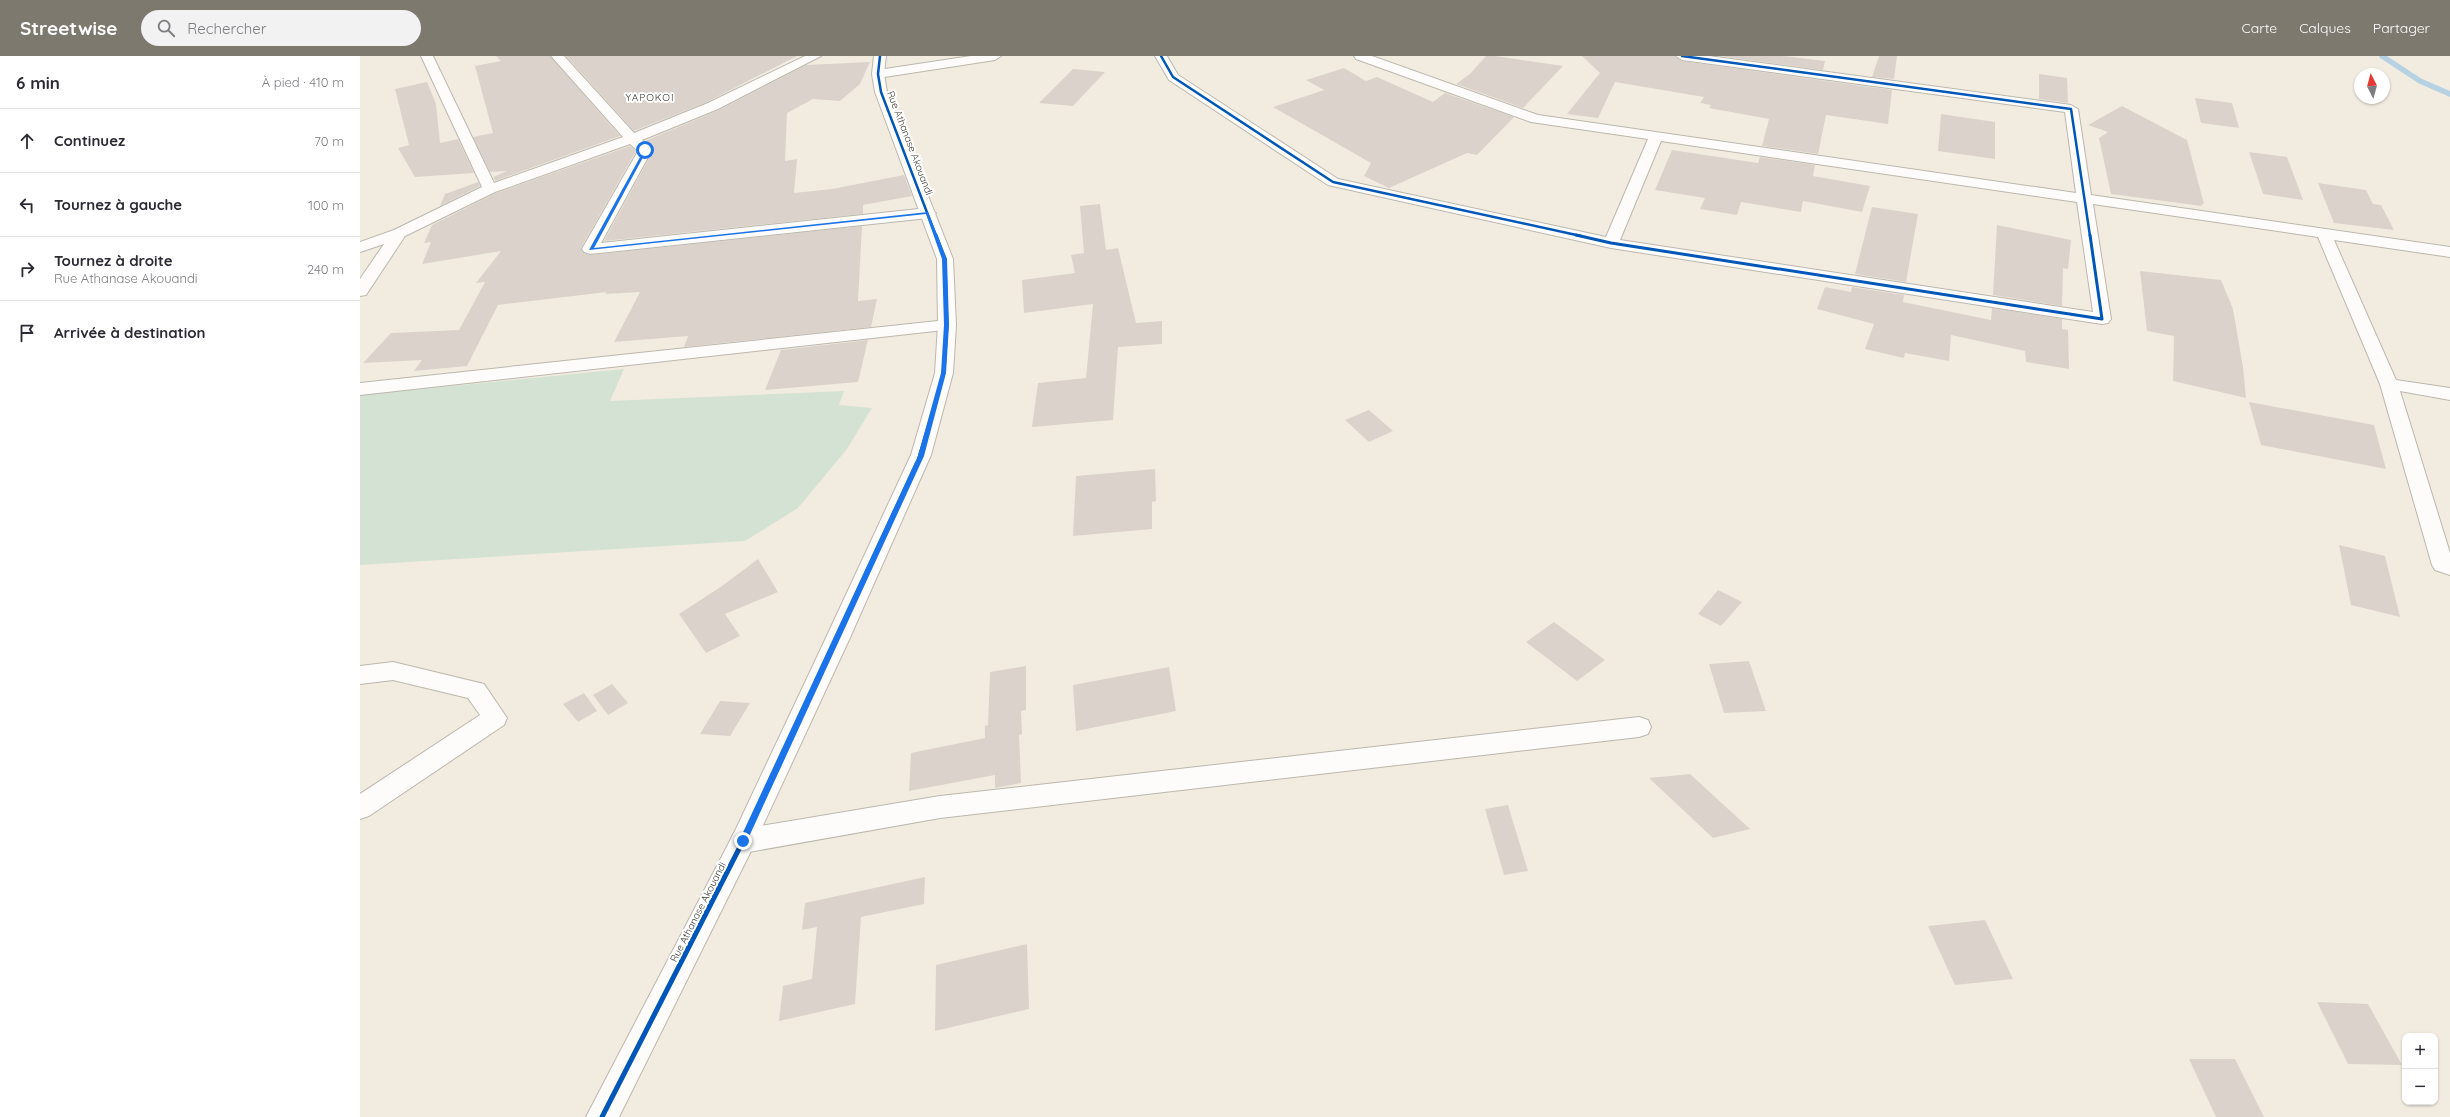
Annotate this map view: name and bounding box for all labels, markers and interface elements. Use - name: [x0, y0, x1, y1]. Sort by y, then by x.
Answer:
- search box: [141, 10, 421, 46]
- text: Streetwise: [20, 16, 117, 40]
- icon: search: [155, 17, 177, 39]
- text: Rechercher: [187, 19, 267, 38]
- text: Carte: [2242, 19, 2277, 37]
- text: Calques: [2299, 19, 2351, 37]
- text: Partager: [2373, 19, 2430, 37]
- north arrow: [2354, 68, 2390, 104]
- text: 6 min: [16, 72, 60, 93]
- text: À pied · 410 m: [262, 74, 344, 90]
- street label: Rue Athanase Akouandi: [884, 89, 936, 197]
- district label: YAPOKOI: [626, 91, 674, 104]
- icon: ahead: [16, 130, 38, 152]
- text: Continuez: [54, 131, 125, 150]
- text: 70 m: [314, 133, 344, 149]
- route start: [636, 141, 654, 159]
- icon: left: [16, 194, 38, 216]
- text: Tournez à gauche: [54, 195, 182, 214]
- text: 100 m: [308, 197, 344, 213]
- text: Tournez à droite: [54, 251, 173, 270]
- icon: right: [16, 258, 38, 280]
- text: 240 m: [307, 261, 344, 277]
- text: Rue Athanase Akouandi: [54, 270, 198, 286]
- icon: arrive: [16, 322, 38, 344]
- text: Arrivée à destination: [54, 323, 206, 342]
- route end: [734, 832, 752, 850]
- street label: Rue Athanase Akouandi: [667, 860, 729, 964]
- map controls: [2402, 1033, 2438, 1105]
- button: +: [2402, 1033, 2438, 1069]
- button: −: [2402, 1069, 2438, 1105]

